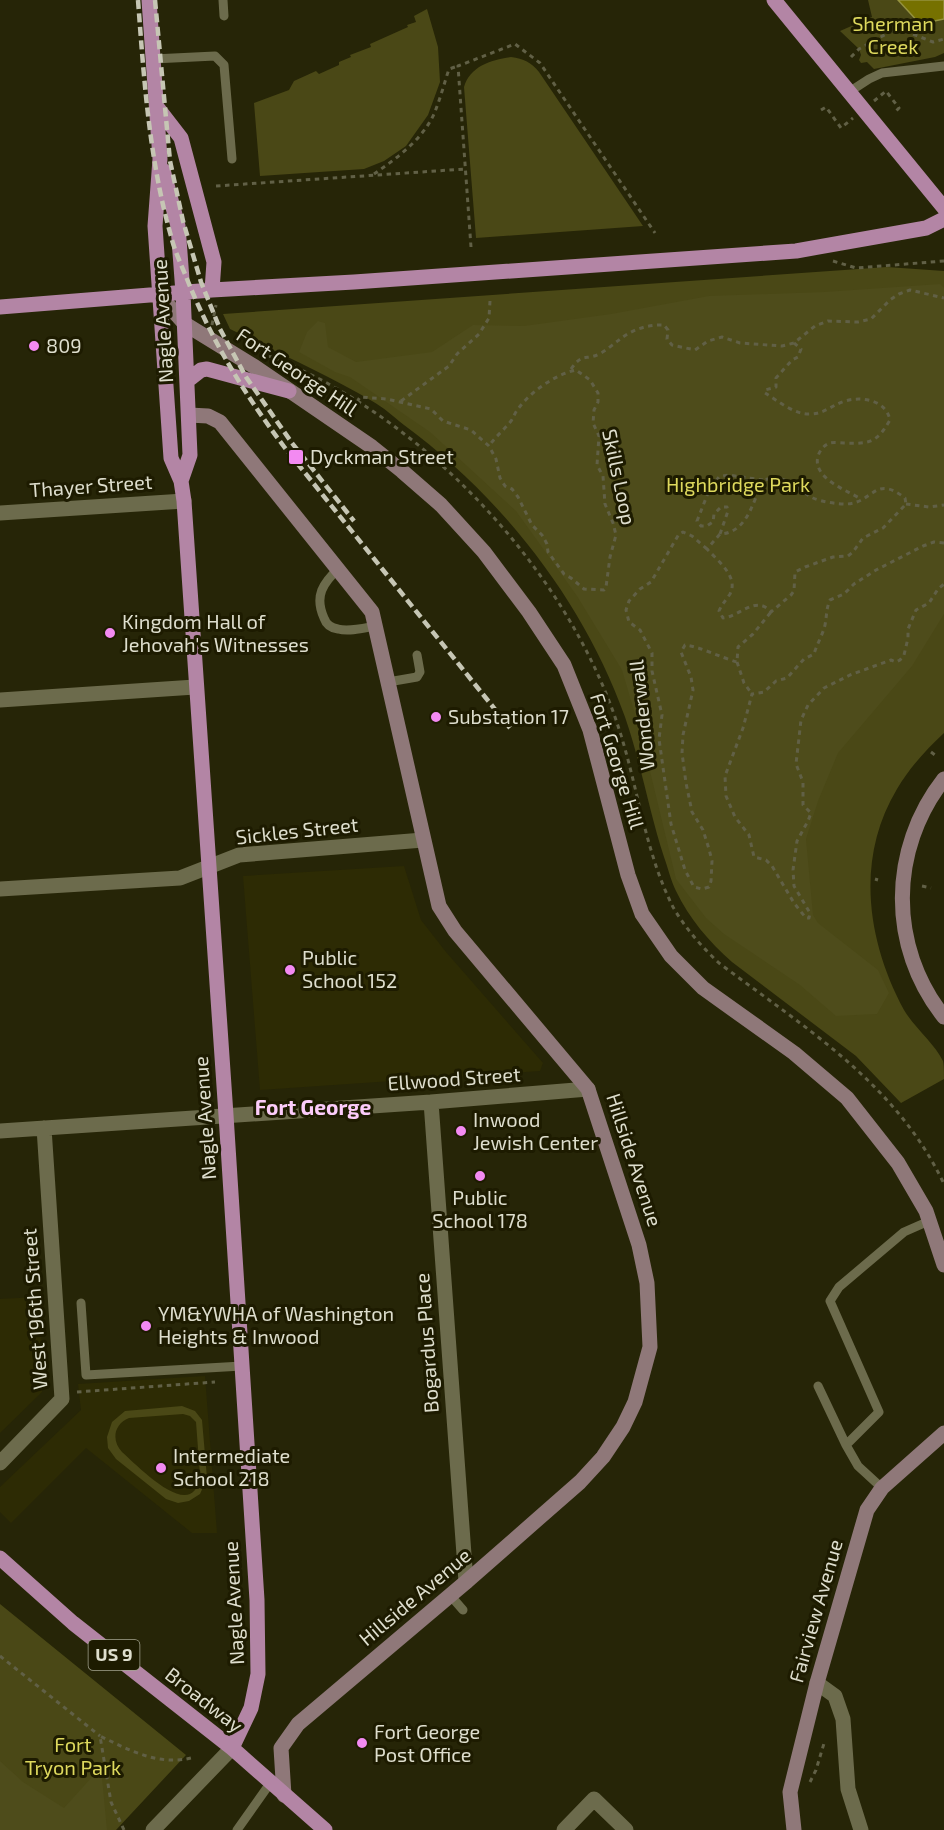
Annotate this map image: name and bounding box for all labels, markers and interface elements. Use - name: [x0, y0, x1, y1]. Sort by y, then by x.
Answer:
- park label: Sherman Creek: [852, 11, 934, 58]
- street label: Nagle Avenue: [147, 259, 177, 384]
- street label: Fort George Hill: [232, 322, 363, 421]
- place label: 809: [46, 333, 82, 357]
- marker: 809: [27, 339, 41, 353]
- street label: Skills Loop: [598, 427, 642, 527]
- place label: Dyckman Street: [310, 444, 454, 468]
- marker: Dyckman Street: [287, 448, 305, 466]
- street label: Thayer Street: [29, 469, 154, 501]
- park label: Highbridge Park: [666, 472, 810, 496]
- place label: Kingdom Hall of Jehovah's Witnesses: [122, 609, 309, 656]
- marker: Kingdom Hall of Jehovah's Witnesses: [103, 626, 117, 640]
- street label: Wonderwall: [623, 659, 659, 772]
- street label: Fort George Hill: [586, 690, 650, 832]
- place label: Substation 17: [448, 704, 569, 728]
- marker: Substation 17: [429, 710, 443, 724]
- street label: Sickles Street: [234, 812, 360, 848]
- place label: Public School 152: [302, 945, 397, 992]
- marker: Public School 152: [283, 963, 297, 977]
- street label: Nagle Avenue: [188, 1055, 220, 1181]
- street label: Ellwood Street: [387, 1061, 522, 1095]
- street label: Hillside Avenue: [602, 1090, 668, 1229]
- district label: Fort George: [255, 1094, 371, 1119]
- place label: Inwood Jewish Center: [473, 1107, 598, 1154]
- marker: Inwood Jewish Center: [454, 1124, 468, 1138]
- marker: Public School 178: [473, 1169, 487, 1183]
- place label: Public School 178: [432, 1185, 528, 1232]
- street label: West 196th Street: [16, 1227, 52, 1391]
- street label: Bogardus Place: [409, 1272, 443, 1414]
- place label: YM&YWHA of Washington Heights & Inwood: [158, 1301, 394, 1348]
- marker: YM&YWHA of Washington Heights & Inwood: [139, 1319, 153, 1333]
- place label: Intermediate School 218: [173, 1443, 290, 1490]
- marker: Intermediate School 218: [154, 1461, 168, 1475]
- street label: Fairview Avenue: [783, 1536, 847, 1685]
- street label: Nagle Avenue: [218, 1541, 248, 1666]
- street label: Hillside Avenue: [354, 1543, 475, 1650]
- road number: US 9: [88, 1640, 140, 1670]
- street label: Broadway: [161, 1661, 249, 1737]
- place label: Fort George Post Office: [374, 1719, 480, 1766]
- park label: Fort Tryon Park: [25, 1732, 121, 1779]
- marker: Fort George Post Office: [355, 1736, 369, 1750]

